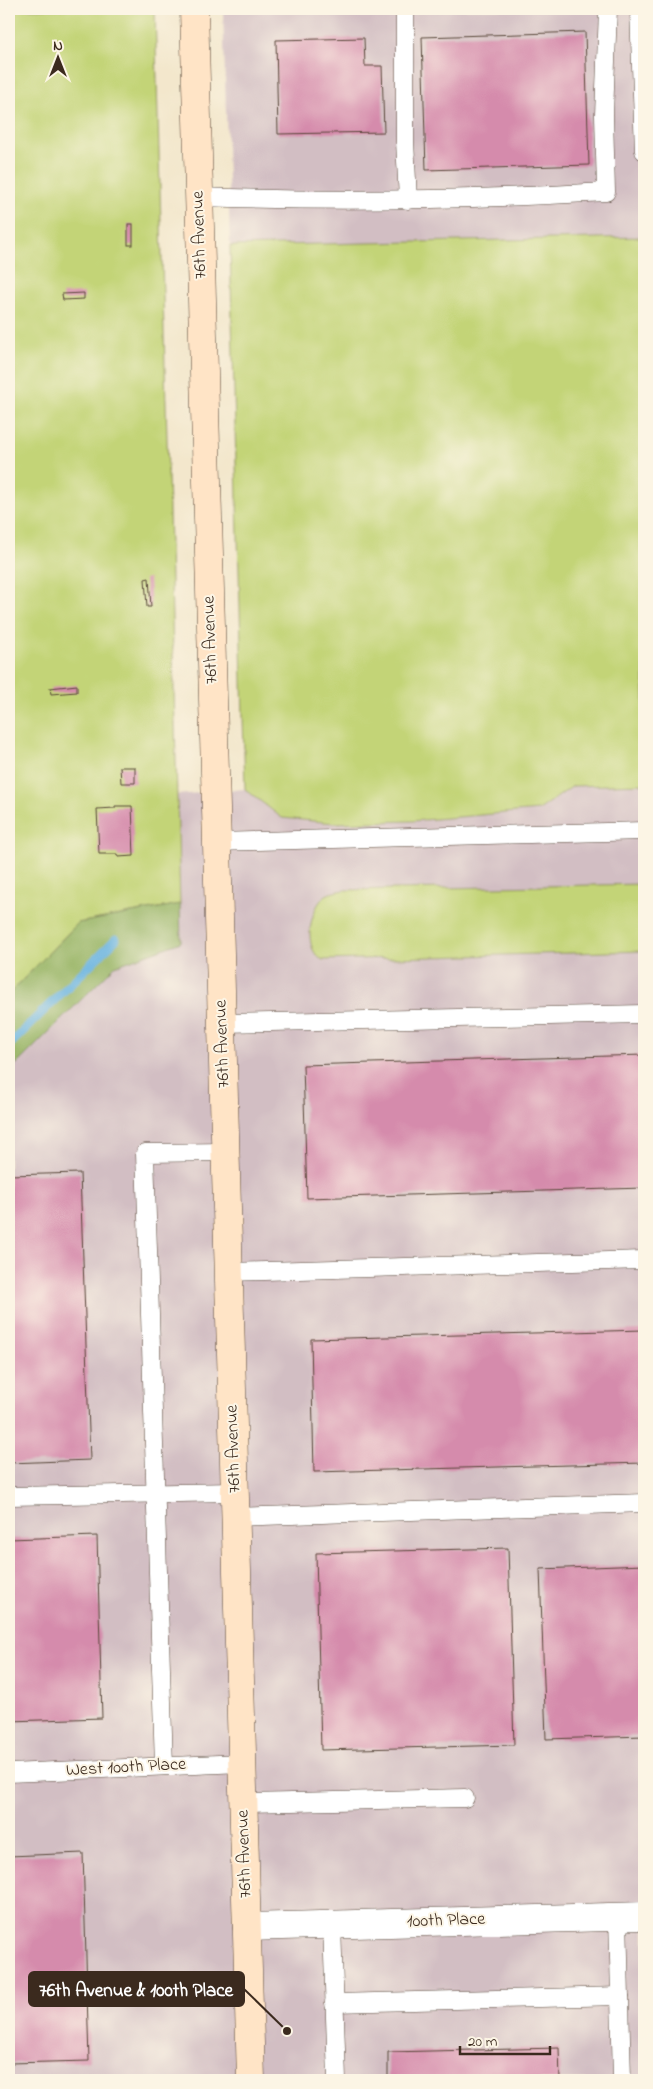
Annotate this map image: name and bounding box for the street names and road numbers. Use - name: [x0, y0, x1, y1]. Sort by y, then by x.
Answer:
- street label: 76th Avenue: [185, 190, 215, 280]
- street label: 76th Avenue: [196, 595, 226, 685]
- street label: 76th Avenue: [208, 999, 238, 1089]
- street label: 76th Avenue: [219, 1404, 249, 1494]
- street label: West 100th Place: [65, 1752, 188, 1784]
- street label: 76th Avenue: [230, 1809, 260, 1899]
- street label: 100th Place: [406, 1907, 487, 1935]

